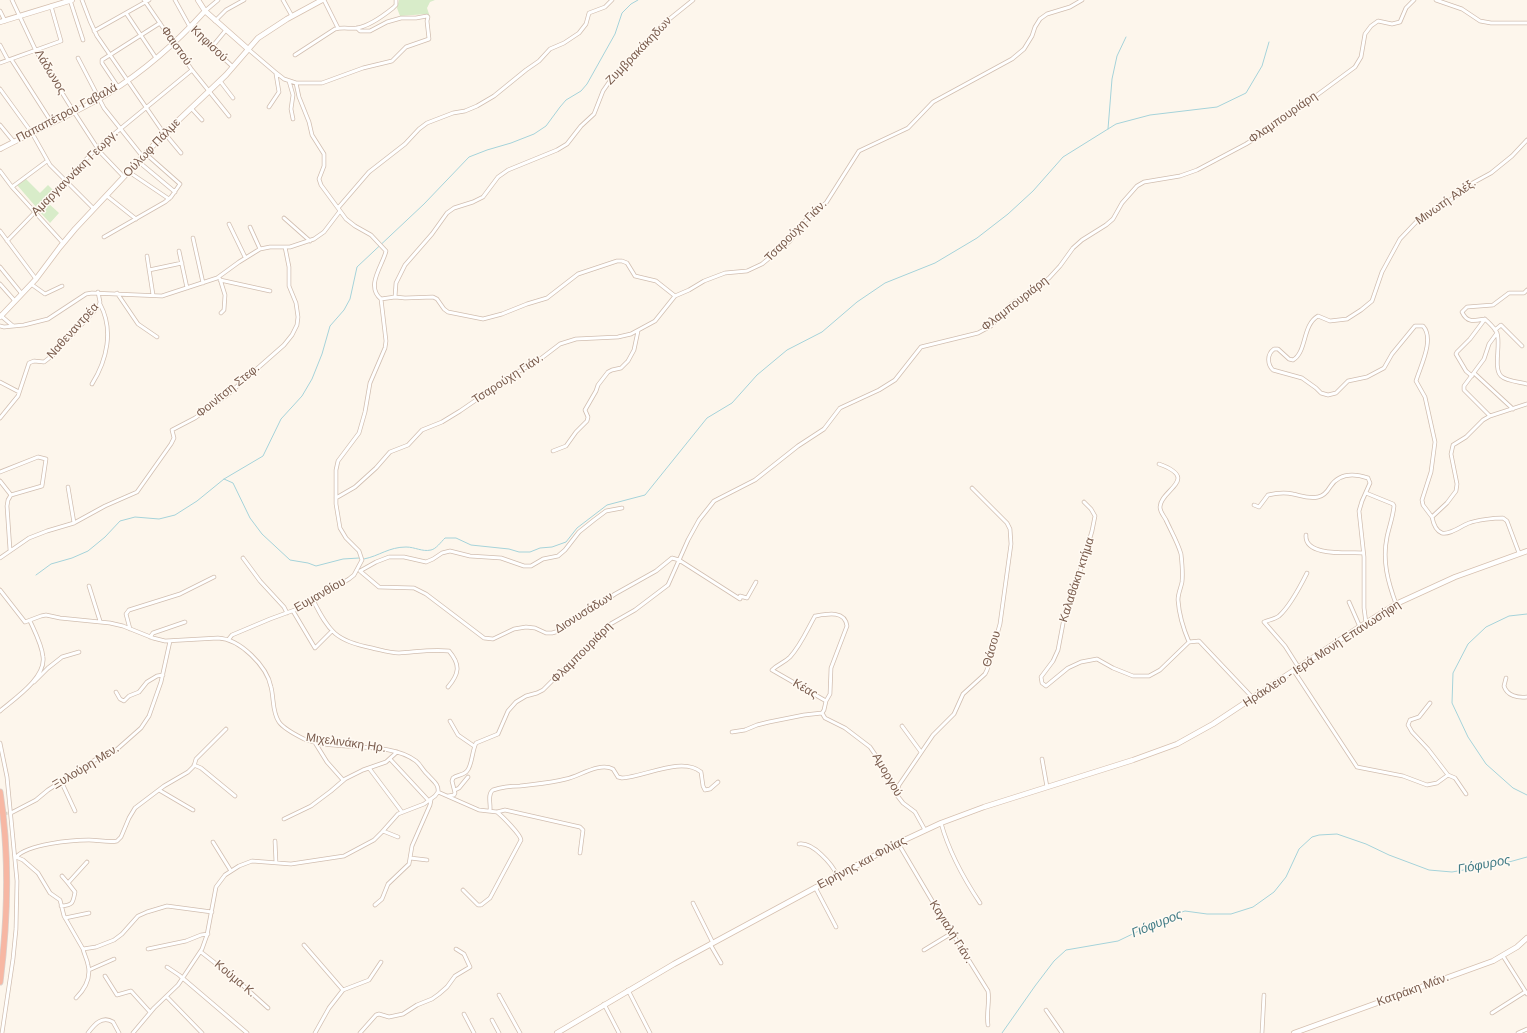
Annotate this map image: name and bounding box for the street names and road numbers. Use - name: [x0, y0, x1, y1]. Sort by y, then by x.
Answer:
- street label: Ζυμβρακάκηδων: [603, 14, 675, 88]
- street label: Κηφισού: [188, 23, 230, 65]
- street label: Φαιστού: [157, 24, 195, 68]
- street label: Λάδωνος: [31, 47, 69, 97]
- street label: Παπαπέτρου Γαβαλά: [14, 80, 120, 146]
- street label: Φλαμπουριάρη: [1246, 89, 1320, 147]
- street label: Ούλωφ Πάλμε: [120, 116, 184, 180]
- street label: Αμαργιαννάκη Γεωργ.: [29, 127, 121, 219]
- street label: Μινωτή Αλέξ.: [1413, 176, 1479, 228]
- street label: Τσαρούχη Γιάν.: [762, 197, 830, 265]
- street label: Φλαμπουριάρη: [979, 274, 1051, 334]
- street label: Ναθεναντρέα: [44, 300, 102, 362]
- street label: Τσαρούχη Γιάν.: [470, 351, 546, 407]
- street label: Φοινίτση Στεφ.: [193, 361, 263, 421]
- street label: Καλαθάκη κτήμα: [1056, 536, 1098, 624]
- street label: Ευμανθίου: [292, 575, 348, 615]
- street label: Διονυσάδων: [552, 589, 616, 637]
- street label: Ηράκλειο - Ιερά Μονή Επανωσήφη: [1240, 598, 1404, 710]
- street label: Φλαμπουριάρη: [548, 619, 616, 687]
- street label: Θάσου: [980, 629, 1004, 669]
- street label: Κέας: [790, 676, 820, 702]
- street label: Μιχελινάκη Ηρ.: [305, 730, 387, 756]
- street label: Ξυλούρη Μεν.: [50, 742, 122, 792]
- street label: Αμοργού: [869, 751, 905, 799]
- street label: Ειρήνης και Φιλίας: [815, 834, 909, 892]
- street label: Καγιαλή Γιάν.: [926, 898, 976, 966]
- street label: Κούμα Κ.: [211, 958, 259, 1000]
- street label: Κατράκη Μάν.: [1375, 970, 1451, 1010]

